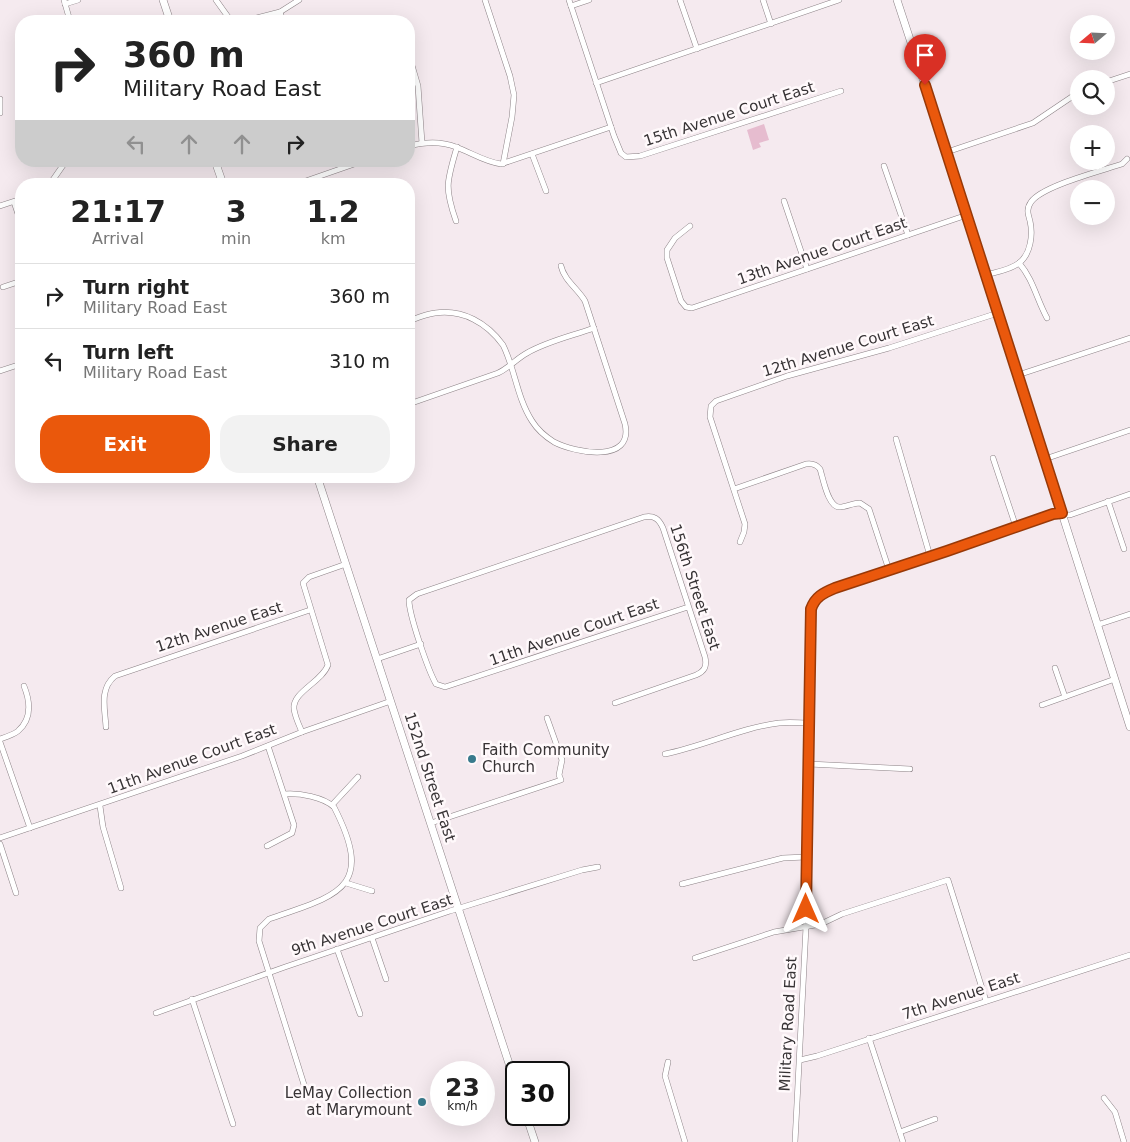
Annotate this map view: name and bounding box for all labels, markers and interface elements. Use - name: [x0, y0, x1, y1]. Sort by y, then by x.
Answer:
- north arrow: [1070, 15, 1115, 60]
- map controls: [1070, 15, 1115, 225]
- pin: [904, 34, 946, 85]
- icon: right: [40, 35, 105, 100]
- text: 360 m: [123, 35, 245, 75]
- icon: arrive: [911, 41, 939, 69]
- button: search: [1070, 70, 1115, 115]
- text: Military Road East: [123, 76, 321, 101]
- street label: 15th Avenue Court East: [642, 78, 817, 150]
- button: +: [1070, 125, 1115, 170]
- icon: left: [122, 130, 150, 158]
- icon: ahead: [175, 130, 203, 158]
- icon: ahead: [228, 130, 256, 158]
- icon: right: [281, 130, 309, 158]
- button: −: [1070, 180, 1115, 225]
- text: 21:17: [70, 194, 166, 229]
- text: 3: [226, 194, 247, 229]
- text: 1.2: [307, 194, 360, 229]
- street label: 13th Avenue Court East: [735, 213, 909, 289]
- text: Arrival: [92, 229, 144, 248]
- text: min: [221, 229, 251, 248]
- text: km: [321, 229, 346, 248]
- text: Turn right: [83, 276, 189, 298]
- icon: right: [40, 282, 68, 310]
- text: 360 m: [329, 285, 390, 307]
- text: Military Road East: [83, 298, 227, 317]
- street label: 12th Avenue Court East: [760, 311, 936, 381]
- text: Turn left: [83, 341, 174, 363]
- icon: left: [40, 347, 68, 375]
- text: 310 m: [329, 350, 390, 372]
- text: Military Road East: [83, 363, 227, 382]
- button: Exit: [40, 415, 210, 473]
- button: Share: [220, 415, 390, 473]
- street label: 156th Street East: [666, 522, 724, 652]
- street label: 11th Avenue Court East: [487, 594, 661, 670]
- street label: 12th Avenue East: [153, 598, 285, 656]
- street label: 152nd Street East: [401, 710, 459, 844]
- street label: 11th Avenue Court East: [105, 720, 279, 798]
- place label: Faith Community Church: [482, 741, 610, 776]
- marker: Faith Community Church: [466, 753, 478, 765]
- position arrow: [779, 882, 831, 934]
- street label: 9th Avenue Court East: [289, 890, 455, 960]
- street label: Military Road East: [775, 956, 801, 1092]
- street label: 7th Avenue East: [900, 968, 1022, 1023]
- speed limit sign: 30: [505, 1061, 570, 1126]
- text: 23: [445, 1073, 480, 1102]
- place label: LeMay Collection at Marymount: [285, 1084, 412, 1119]
- marker: LeMay Collection at Marymount: [416, 1096, 428, 1108]
- text: km/h: [447, 1099, 478, 1113]

